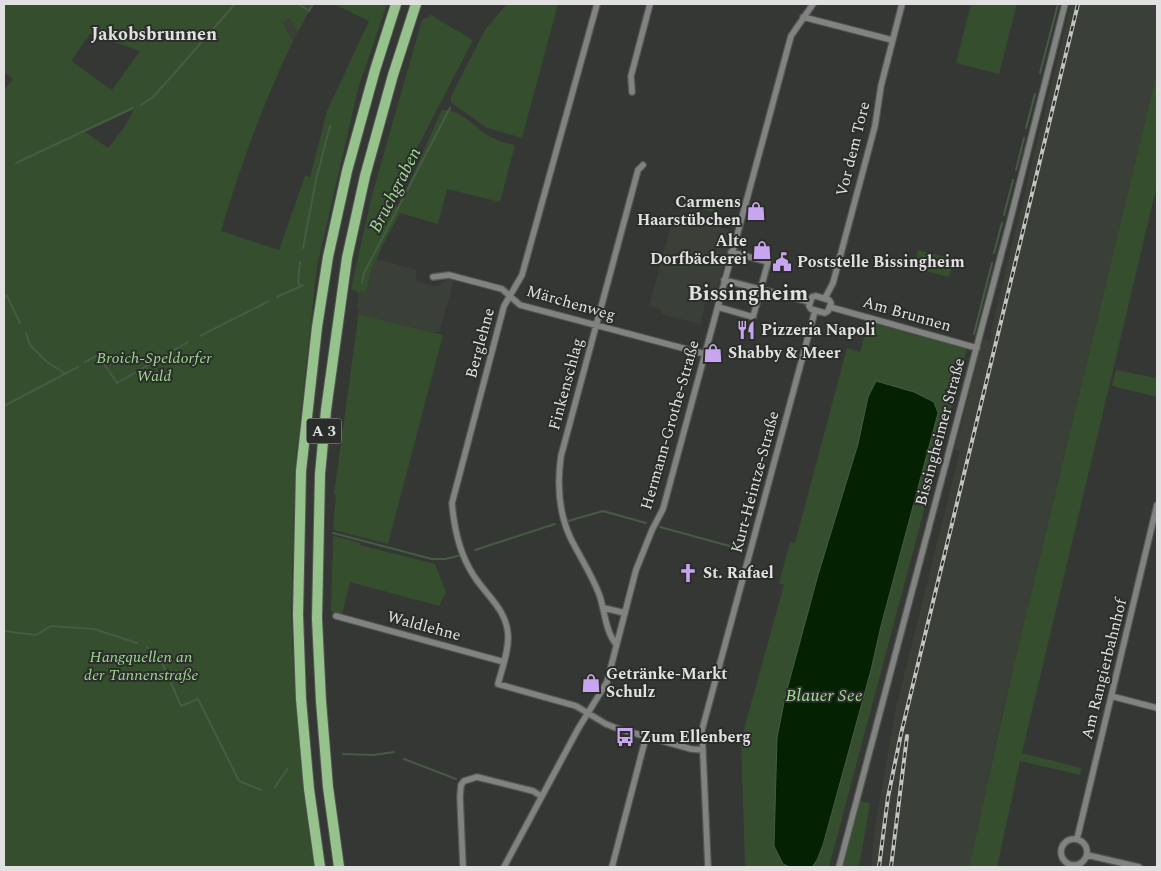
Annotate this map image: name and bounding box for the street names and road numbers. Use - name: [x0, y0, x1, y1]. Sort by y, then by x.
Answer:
- street label: Vor dem Tore: [830, 99, 876, 199]
- street label: Märchenweg: [524, 279, 618, 327]
- street label: Am Brunnen: [860, 290, 954, 338]
- street label: Berglehne: [459, 305, 501, 381]
- street label: Finkenschlag: [542, 335, 590, 433]
- street label: Hermann-Grothe-Straße: [634, 337, 706, 513]
- street label: Bissingheimer Straße: [909, 355, 971, 509]
- street label: Kurt-Heintze-Straße: [725, 408, 785, 556]
- road number: A 3: [306, 418, 342, 444]
- street label: Am Rangierbahnhof: [1075, 595, 1133, 742]
- street label: Waldlehne: [384, 605, 464, 647]

